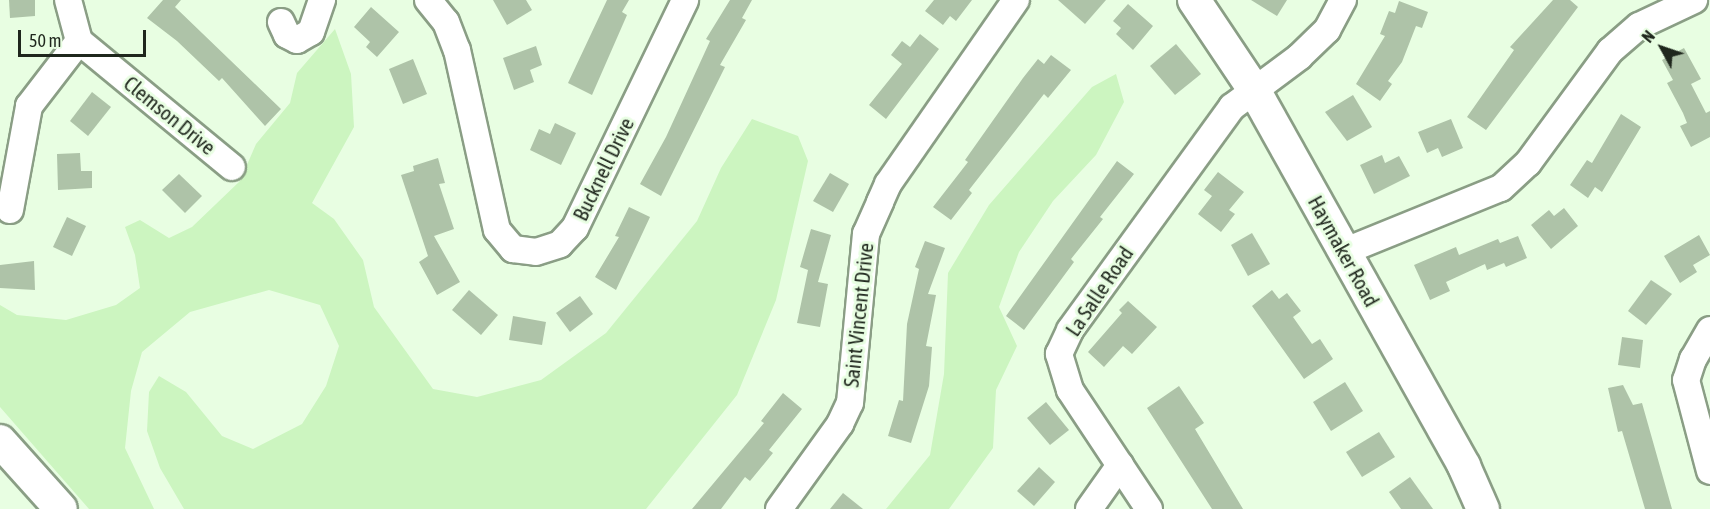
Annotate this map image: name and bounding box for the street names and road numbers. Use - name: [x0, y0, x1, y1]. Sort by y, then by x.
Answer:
- street label: Clemson Drive: [119, 70, 221, 160]
- street label: Bucknell Drive: [567, 113, 639, 225]
- street label: Haymaker Road: [1303, 191, 1385, 311]
- street label: La Salle Road: [1060, 241, 1138, 341]
- street label: Saint Vincent Drive: [838, 242, 878, 388]

